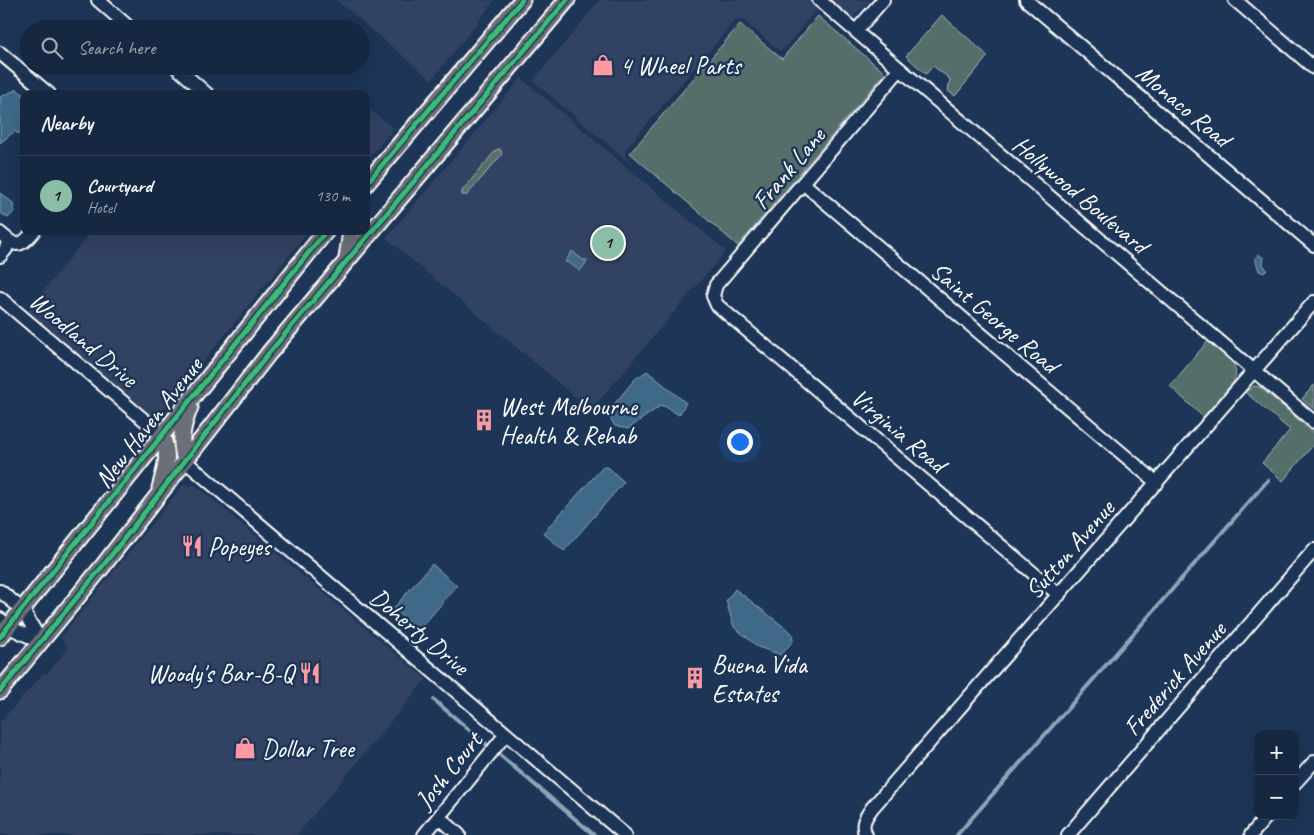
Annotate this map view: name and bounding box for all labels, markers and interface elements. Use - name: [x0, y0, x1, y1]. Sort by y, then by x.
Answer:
- search box: [20, 20, 370, 75]
- icon: search: [38, 34, 66, 62]
- text: Search here: [78, 36, 155, 60]
- place label: 4 Wheel Parts: [620, 50, 743, 82]
- shop icon: 4 Wheel Parts: [590, 52, 616, 78]
- street label: Monaco Road: [1130, 57, 1240, 157]
- text: Nearby: [40, 110, 93, 136]
- street label: Frank Lane: [745, 120, 834, 216]
- street label: Hollywood Boulevard: [1006, 129, 1157, 263]
- text: Courtyard: [87, 174, 152, 198]
- text: 1: [52, 186, 60, 206]
- text: 130 m: [316, 186, 350, 206]
- text: Hotel: [87, 198, 115, 218]
- pin: 1: [592, 224, 624, 262]
- street label: Saint George Road: [924, 255, 1068, 383]
- street label: Woodland Drive: [23, 285, 145, 396]
- street label: New Haven Avenue: [88, 349, 211, 495]
- street label: Virginia Road: [844, 382, 956, 482]
- place label: West Melbourne Health & Rehab: [500, 391, 639, 452]
- building icon: West Melbourne Health & Rehab: [471, 407, 497, 433]
- your location: [727, 429, 753, 455]
- street label: Sutton Avenue: [1018, 492, 1123, 606]
- place label: Popeyes: [208, 531, 273, 563]
- restaurant icon: Popeyes: [179, 533, 205, 559]
- street label: Doherty Drive: [363, 581, 477, 684]
- street label: Frederick Avenue: [1116, 613, 1234, 743]
- place label: Buena Vida Estates: [712, 649, 809, 710]
- place label: Woody's Bar-B-Q: [148, 658, 296, 690]
- restaurant icon: Woody's Bar-B-Q: [297, 660, 323, 686]
- building icon: Buena Vida Estates: [682, 665, 708, 691]
- street label: Josh Court: [408, 724, 491, 816]
- map controls: [1254, 730, 1299, 820]
- button: +: [1254, 730, 1299, 775]
- place label: Dollar Tree: [262, 733, 356, 765]
- shop icon: Dollar Tree: [232, 735, 258, 761]
- button: −: [1254, 775, 1299, 820]

